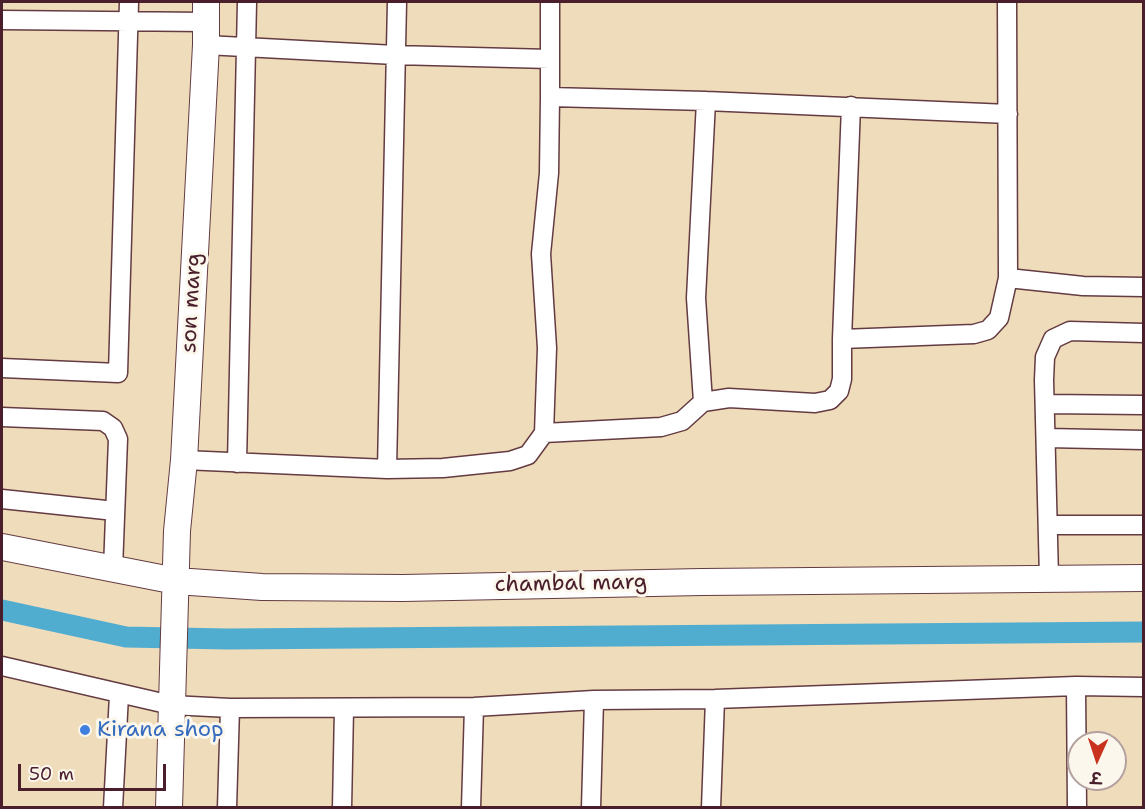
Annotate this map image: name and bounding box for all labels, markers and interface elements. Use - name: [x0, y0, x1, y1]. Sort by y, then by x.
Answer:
- street label: son marg: [176, 252, 208, 354]
- street label: chambal marg: [495, 569, 647, 599]
- place label: Kirana shop: [97, 717, 224, 743]
- marker: Kirana shop: [78, 723, 92, 737]
- north arrow: [1067, 731, 1127, 791]
- scale bar: [21, 752, 170, 790]
- text: 50 m: [29, 762, 74, 786]
- text: उ: [1090, 767, 1102, 788]

